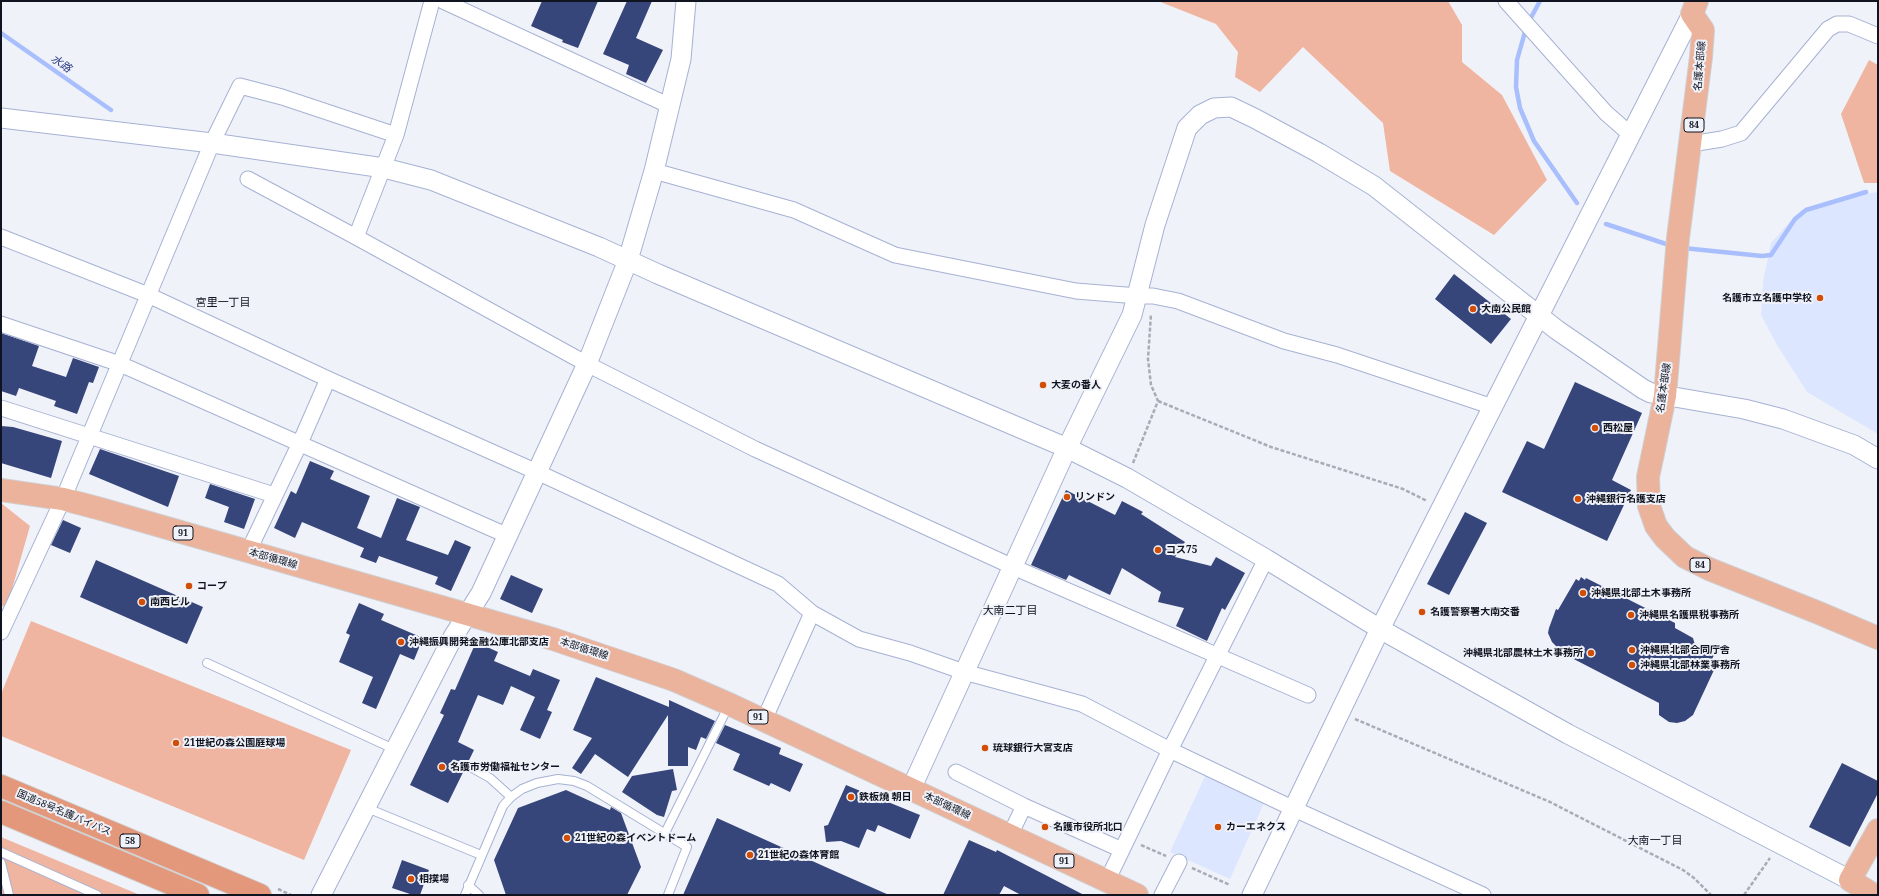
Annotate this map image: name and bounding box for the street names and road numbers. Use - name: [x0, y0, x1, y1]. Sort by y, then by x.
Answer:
- street label: 名護本部線: [1692, 41, 1708, 91]
- road number: 84: [1684, 118, 1704, 132]
- street label: 名護本部線: [1655, 362, 1673, 414]
- road number: 91: [173, 526, 193, 540]
- street label: 本部循環線: [247, 546, 299, 572]
- road number: 84: [1690, 558, 1710, 572]
- street label: 本部循環線: [558, 636, 610, 662]
- road number: 91: [748, 710, 768, 724]
- street label: 国道58号名護バイパス: [15, 788, 113, 838]
- street label: 本部循環線: [922, 790, 972, 822]
- road number: 58: [120, 834, 140, 848]
- road number: 91: [1054, 854, 1074, 868]

